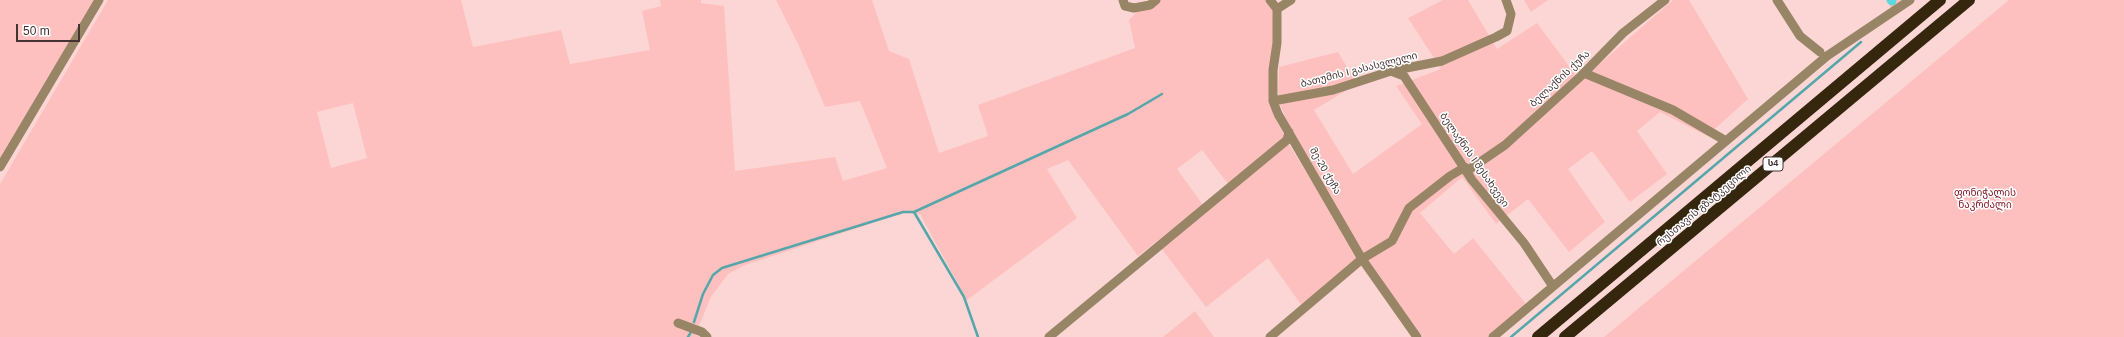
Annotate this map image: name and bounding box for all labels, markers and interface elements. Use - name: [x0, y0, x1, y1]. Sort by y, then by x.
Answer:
- scale bar: [18, 16, 82, 42]
- text: 50 m: [23, 24, 50, 38]
- street label: ბელაქნის ქუჩა: [1527, 48, 1593, 110]
- street label: ბათუმის I გასასვლელი: [1299, 50, 1419, 90]
- street label: ბელაქნის I შესახვევი: [1437, 111, 1511, 209]
- street label: მე-20 ქუჩა: [1307, 145, 1343, 197]
- road number: ს4: [1763, 157, 1783, 171]
- street label: რუსთავის გზატკეცილი: [1654, 163, 1754, 249]
- park label: ფონიჭალის ნაკრძალი: [1954, 187, 2016, 210]

